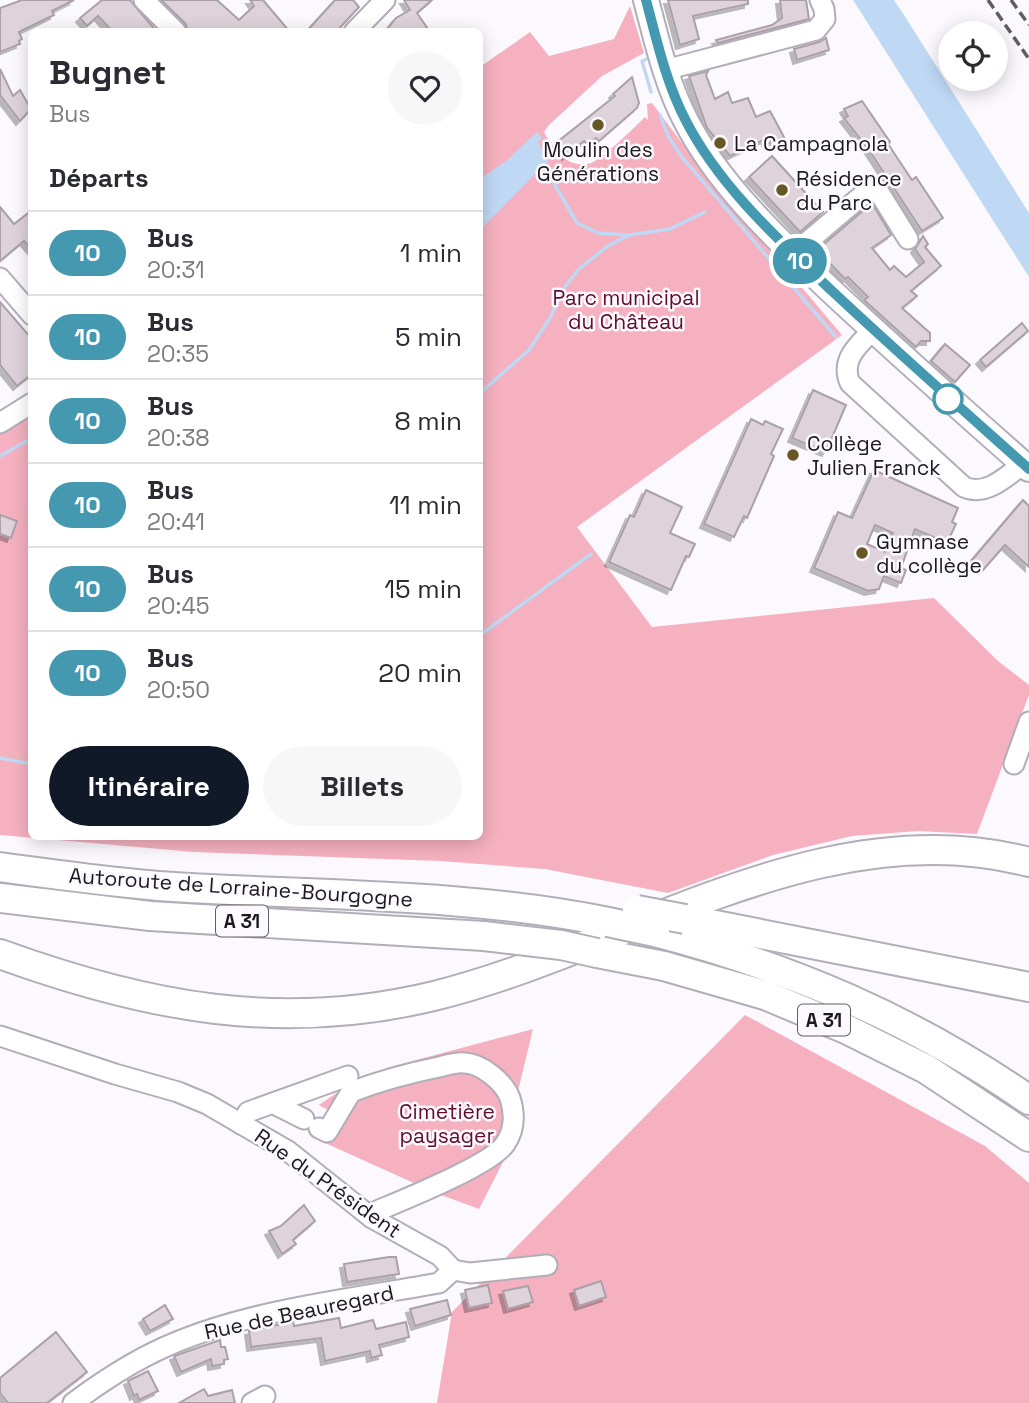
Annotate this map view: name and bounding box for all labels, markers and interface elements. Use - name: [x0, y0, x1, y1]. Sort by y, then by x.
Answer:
- map controls: [938, 21, 1008, 91]
- button: locate: [938, 21, 1008, 91]
- button: heart: [388, 51, 462, 125]
- text: Bugnet: [49, 52, 166, 94]
- text: Bus: [49, 99, 90, 129]
- marker: Moulin des Générations: [590, 117, 606, 133]
- place label: La Campagnola: [734, 130, 888, 157]
- marker: La Campagnola: [712, 135, 728, 151]
- place label: Moulin des Générations: [537, 136, 659, 187]
- text: Départs: [49, 161, 149, 195]
- place label: Résidence du Parc: [796, 165, 902, 216]
- marker: Résidence du Parc: [774, 182, 790, 198]
- text: Bus: [147, 221, 194, 255]
- text: 1 min: [400, 236, 462, 270]
- text: 10: [74, 237, 101, 268]
- line badge: 10: [768, 238, 832, 284]
- text: 10: [787, 245, 813, 276]
- text: 20:31: [147, 255, 205, 285]
- park label: Parc municipal du Château: [552, 284, 700, 335]
- text: Bus: [147, 305, 194, 339]
- text: 5 min: [395, 320, 462, 354]
- text: 10: [74, 321, 101, 352]
- text: 20:35: [147, 339, 209, 369]
- unlabelled marker: [933, 384, 963, 414]
- text: Bus: [147, 389, 194, 423]
- text: 8 min: [394, 404, 462, 438]
- text: 10: [74, 405, 101, 436]
- text: 20:38: [147, 423, 210, 453]
- place label: Collège Julien Franck: [807, 430, 941, 481]
- marker: Collège Julien Franck: [785, 447, 801, 463]
- text: Bus: [147, 473, 194, 507]
- text: 11 min: [389, 488, 462, 522]
- text: 10: [74, 489, 101, 520]
- text: 20:41: [147, 507, 205, 537]
- place label: Gymnase du collège: [876, 528, 982, 579]
- marker: Gymnase du collège: [854, 545, 870, 561]
- text: Bus: [147, 557, 194, 591]
- text: 15 min: [384, 572, 462, 606]
- text: 10: [74, 573, 101, 604]
- text: 20:45: [147, 591, 210, 621]
- text: Bus: [147, 641, 194, 675]
- text: 20 min: [378, 656, 462, 690]
- text: 10: [74, 657, 101, 688]
- text: 20:50: [147, 675, 210, 705]
- button: Itinéraire: [49, 746, 249, 826]
- button: Billets: [263, 746, 462, 826]
- street label: Autoroute de Lorraine-Bourgogne: [68, 862, 414, 912]
- road number: A 31: [216, 906, 268, 937]
- road number: A 31: [798, 1004, 850, 1036]
- park label: Cimetière paysager: [399, 1098, 495, 1149]
- street label: Rue du Président: [250, 1122, 406, 1244]
- street label: Rue de Beauregard: [202, 1279, 396, 1345]

